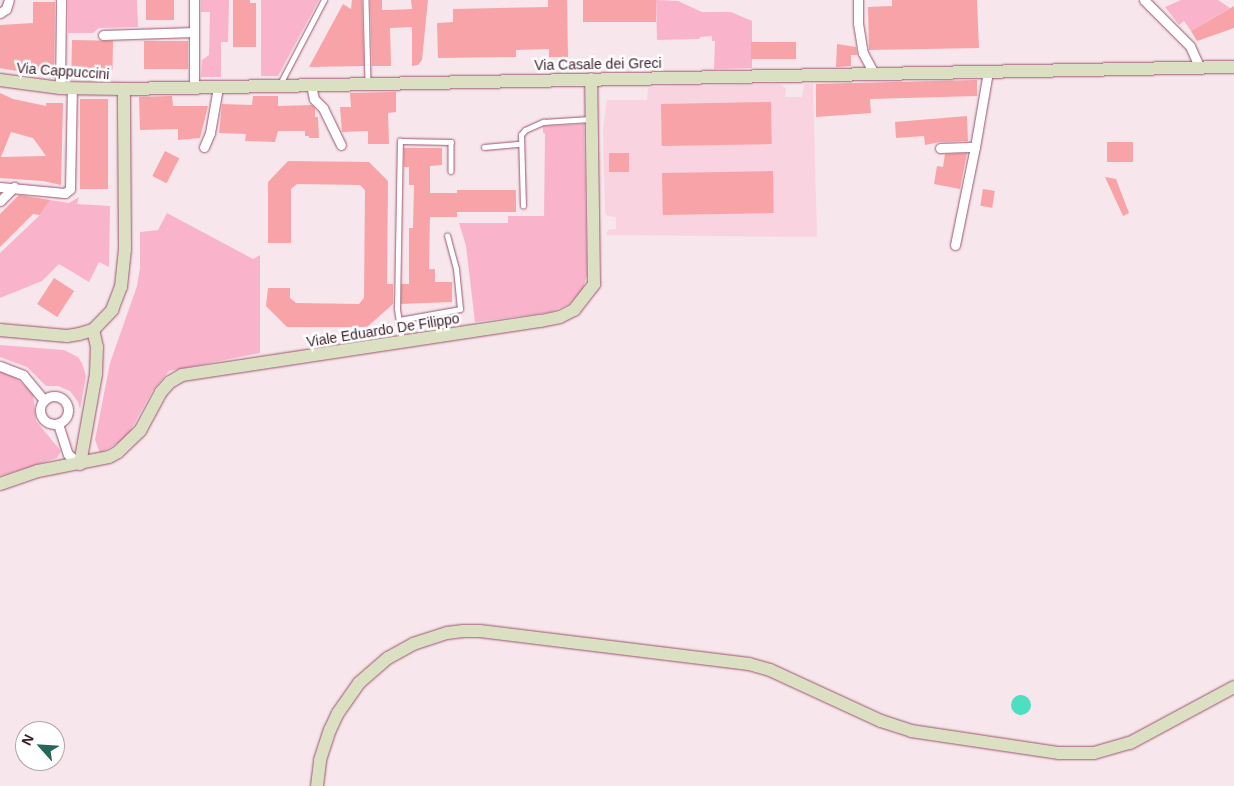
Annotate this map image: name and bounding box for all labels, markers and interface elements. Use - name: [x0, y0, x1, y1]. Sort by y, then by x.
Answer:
- street label: Via Casale dei Greci: [534, 54, 662, 74]
- street label: Via Cappuccini: [16, 59, 110, 83]
- street label: Viale Eduardo De Filippo: [305, 310, 461, 350]
- north arrow: [15, 721, 65, 771]
- text: N: [18, 732, 37, 748]

